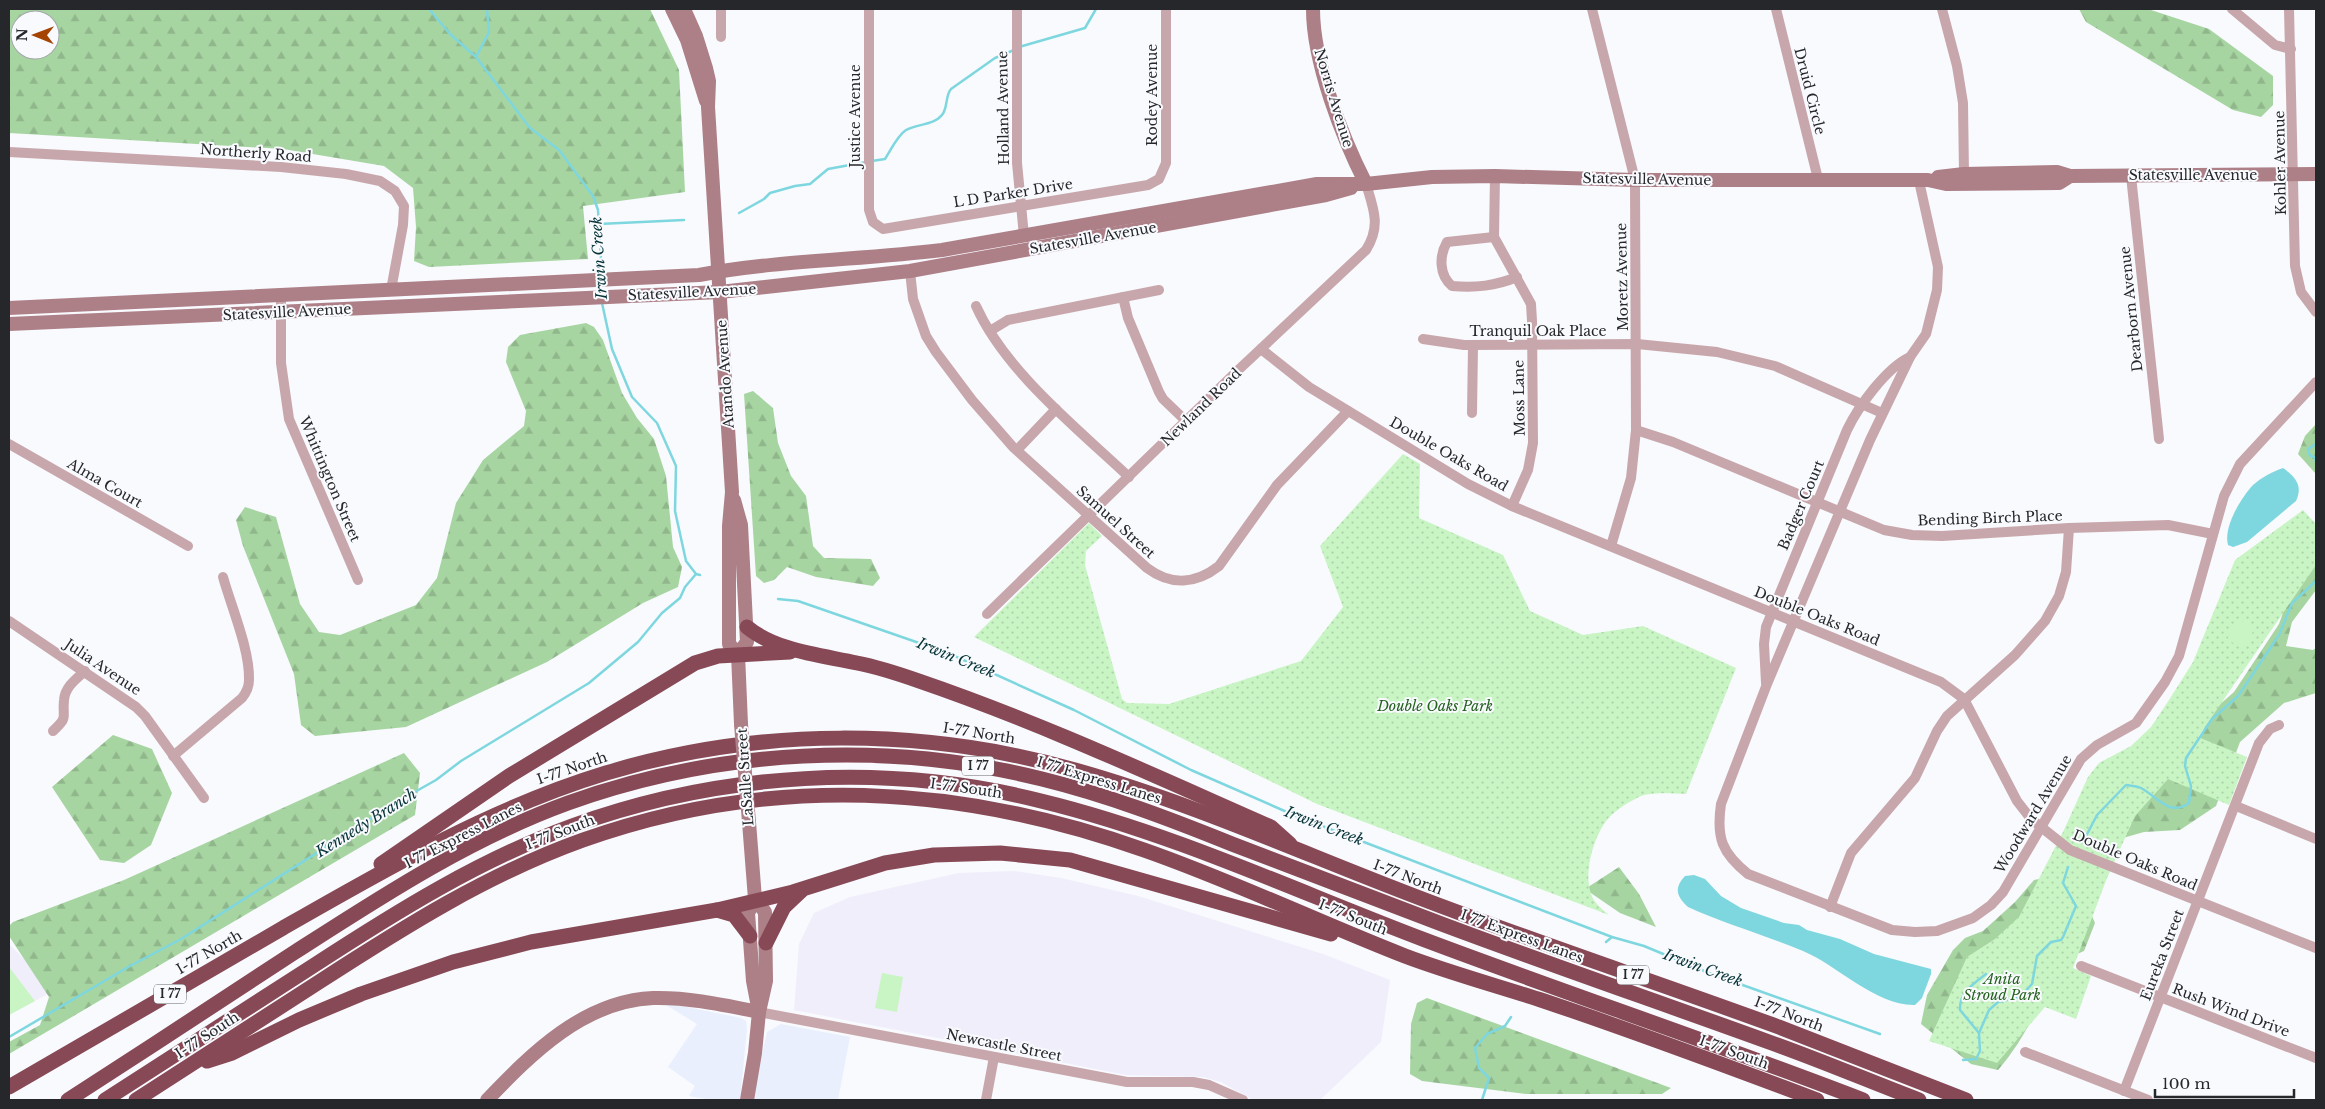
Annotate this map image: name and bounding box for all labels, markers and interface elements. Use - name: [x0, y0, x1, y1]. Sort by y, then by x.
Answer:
- north arrow: [10, 10, 60, 60]
- text: N: [13, 28, 31, 42]
- street label: Rodey Avenue: [1143, 44, 1161, 146]
- street label: Norris Avenue: [1310, 46, 1358, 150]
- street label: Druid Circle: [1790, 46, 1830, 136]
- street label: Holland Avenue: [993, 51, 1013, 165]
- street label: Justice Avenue: [846, 64, 864, 170]
- street label: Kohler Avenue: [2270, 110, 2290, 216]
- street label: Northerly Road: [200, 140, 313, 166]
- street label: Statesville Avenue: [2129, 166, 2257, 184]
- street label: Statesville Avenue: [1582, 169, 1712, 189]
- street label: L D Parker Drive: [952, 175, 1074, 211]
- water label: Irwin Creek: [586, 216, 611, 301]
- street label: Statesville Avenue: [1028, 218, 1158, 258]
- street label: Moretz Avenue: [1612, 223, 1632, 331]
- street label: Dearborn Avenue: [2115, 245, 2147, 373]
- street label: Statesville Avenue: [627, 280, 757, 304]
- street label: Statesville Avenue: [222, 300, 352, 324]
- street label: Atando Avenue: [712, 319, 738, 430]
- street label: Tranquil Oak Place: [1470, 322, 1606, 340]
- street label: Moss Lane: [1509, 360, 1529, 436]
- street label: Newland Road: [1157, 364, 1245, 450]
- street label: Whittington Street: [295, 413, 365, 545]
- street label: Double Oaks Road: [1387, 413, 1512, 496]
- street label: Alma Court: [63, 454, 146, 512]
- street label: Badger Court: [1774, 456, 1828, 553]
- street label: Samuel Street: [1073, 482, 1160, 563]
- street label: Bending Birch Place: [1917, 506, 2063, 530]
- street label: Double Oaks Road: [1752, 583, 1883, 650]
- water label: Irwin Creek: [913, 633, 998, 682]
- street label: Julia Avenue: [60, 634, 145, 699]
- park label: Double Oaks Park: [1376, 697, 1493, 715]
- street label: I-77 North: [942, 718, 1017, 748]
- street label: LaSalle Street: [733, 727, 757, 827]
- street label: I-77 North: [535, 747, 610, 788]
- street label: Woodward Avenue: [1990, 751, 2076, 877]
- street label: I 77 Express Lanes: [1035, 752, 1163, 808]
- road number: I 77: [962, 756, 994, 776]
- street label: I-77 South: [929, 774, 1004, 802]
- water label: Kennedy Branch: [311, 784, 420, 862]
- street label: I 77 Express Lanes: [401, 798, 525, 872]
- water label: Irwin Creek: [1281, 801, 1366, 849]
- street label: I-77 South: [523, 810, 597, 853]
- street label: Double Oaks Road: [2070, 826, 2201, 895]
- street label: I-77 North: [1371, 856, 1446, 899]
- street label: I-77 South: [1316, 895, 1390, 939]
- street label: I 77 Express Lanes: [1458, 905, 1586, 967]
- street label: Eureka Street: [2136, 906, 2188, 1003]
- street label: I-77 North: [173, 926, 245, 978]
- water label: Irwin Creek: [1660, 944, 1745, 991]
- road number: I 77: [1617, 966, 1649, 984]
- park label: Anita Stroud Park: [1963, 970, 2041, 1004]
- street label: Rush Wind Drive: [2170, 979, 2292, 1041]
- road number: I 77: [154, 984, 186, 1004]
- street label: I-77 North: [1752, 993, 1827, 1036]
- street label: I-77 South: [172, 1007, 243, 1062]
- street label: Newcastle Street: [945, 1025, 1064, 1065]
- street label: I-77 South: [1697, 1031, 1772, 1073]
- scale bar: [2155, 1066, 2294, 1098]
- text: 100 m: [2162, 1074, 2211, 1093]

